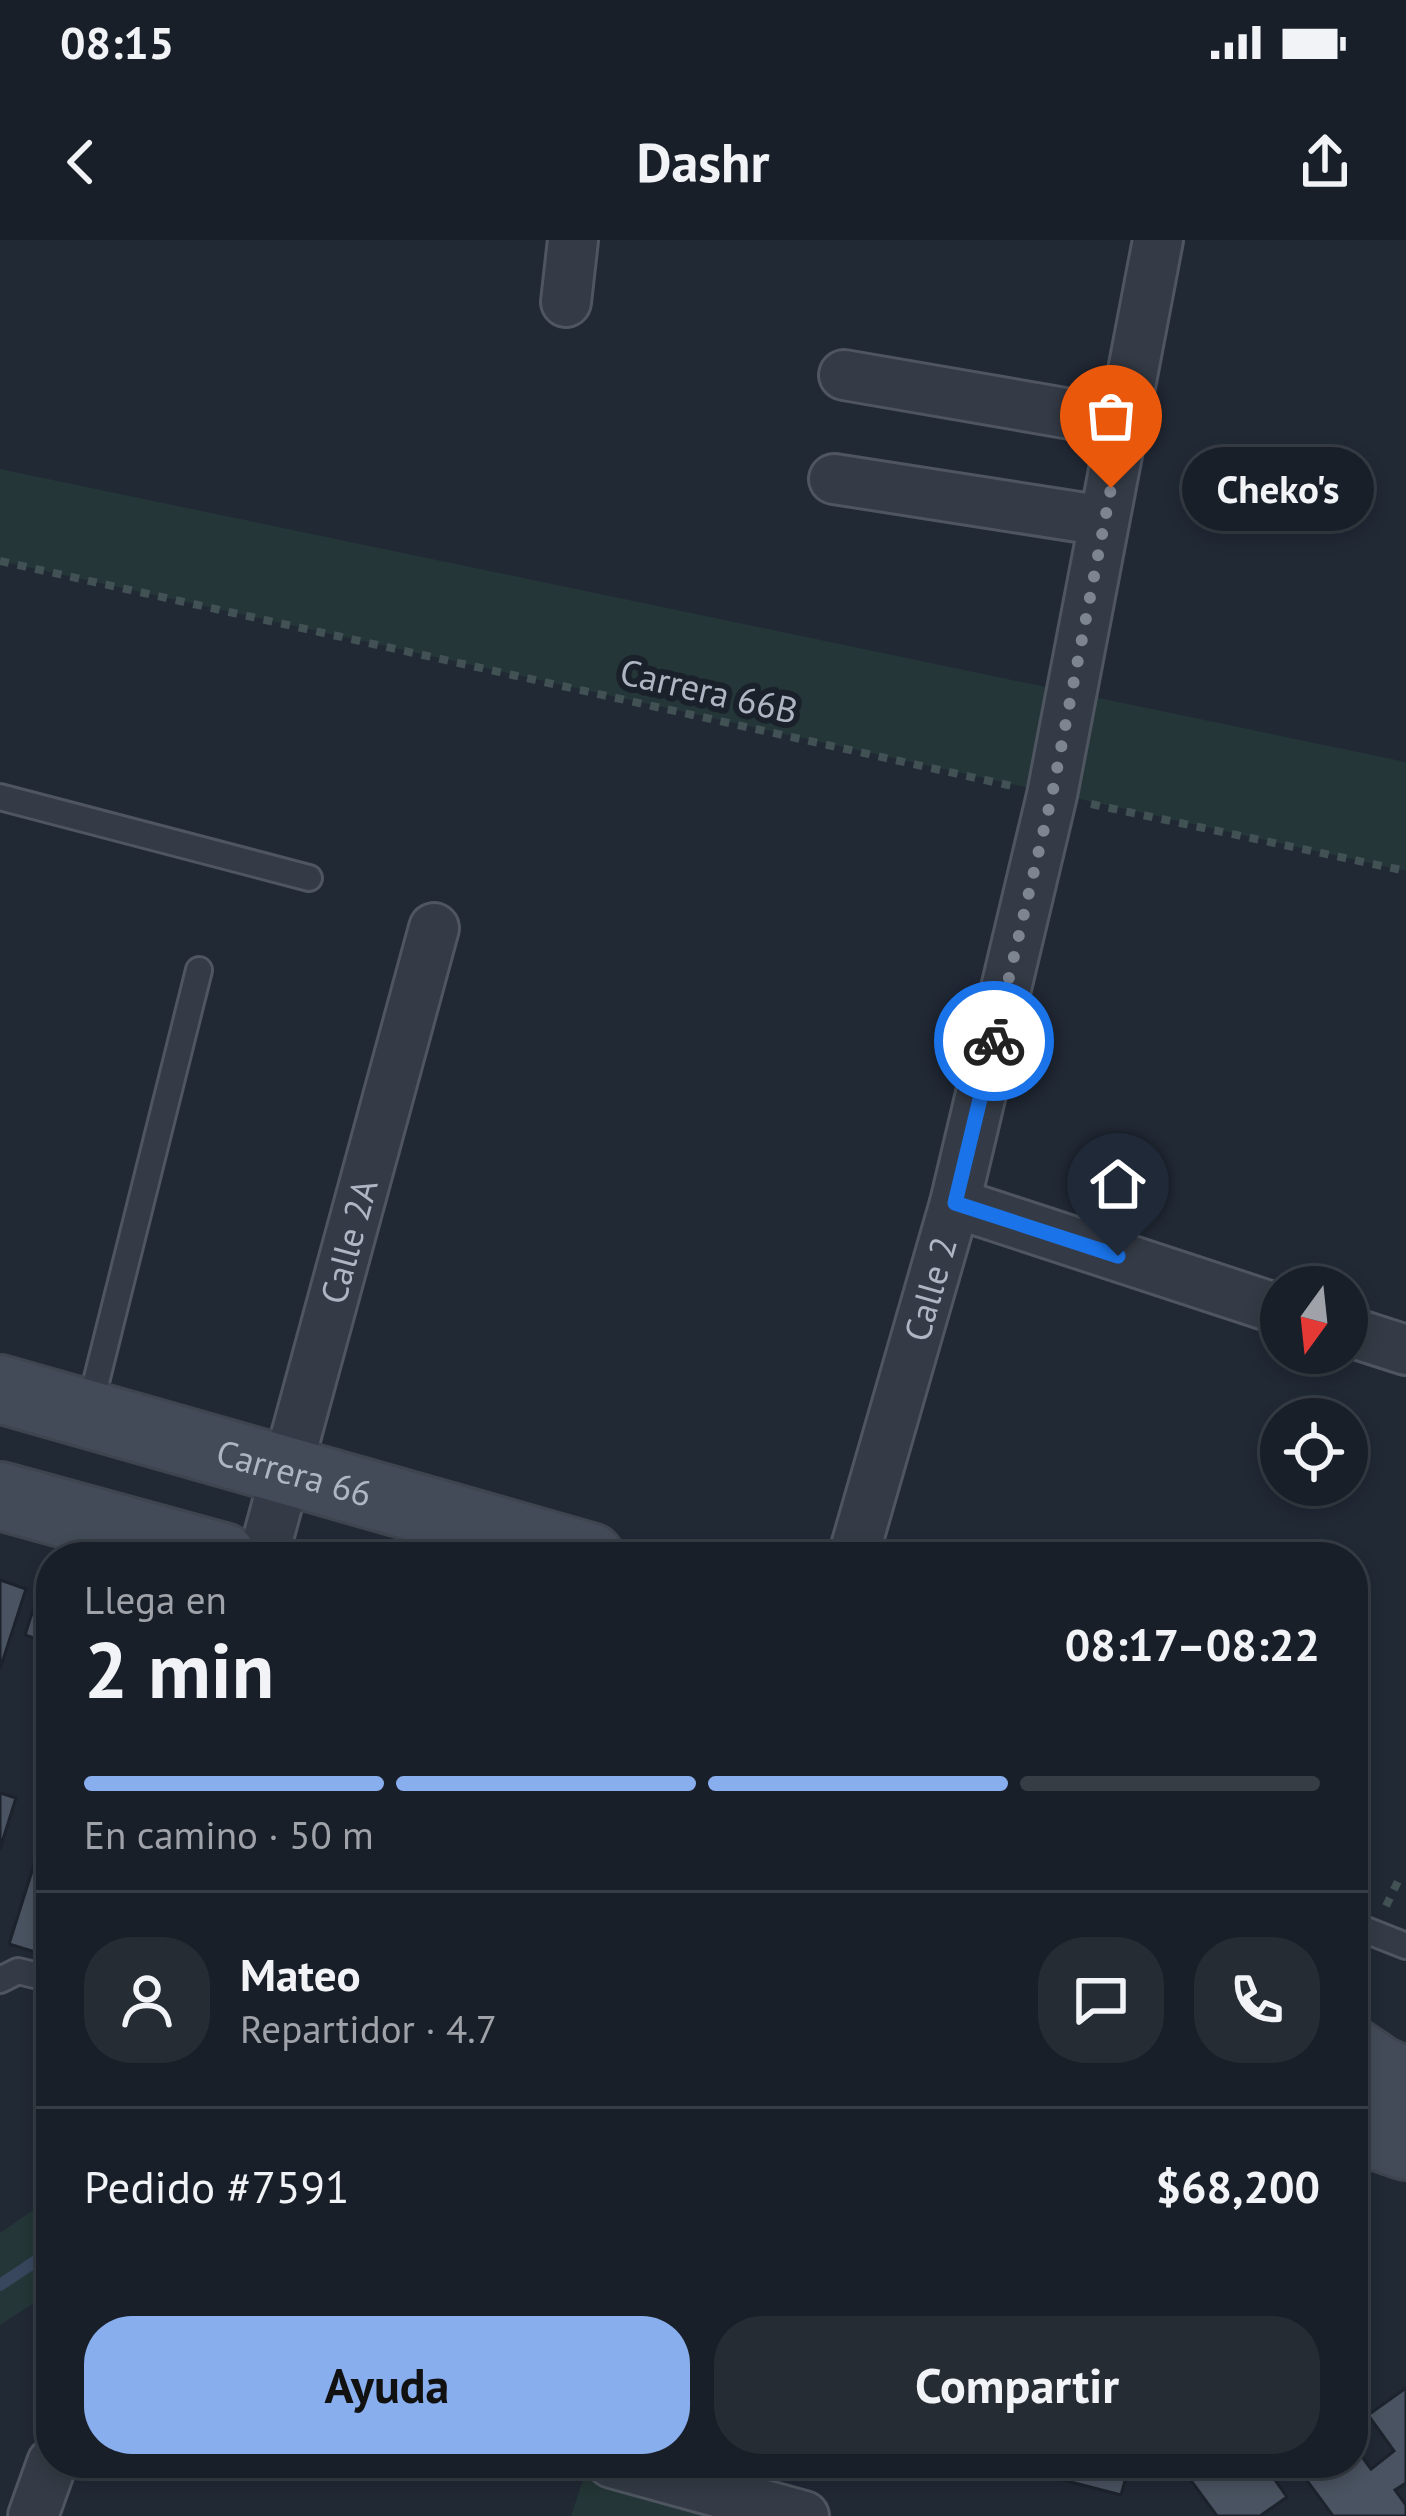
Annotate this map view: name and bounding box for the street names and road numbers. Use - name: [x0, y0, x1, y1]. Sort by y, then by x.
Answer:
- street label: Carrera 66B: [616, 647, 802, 734]
- street label: Calle 2A: [309, 1174, 388, 1309]
- street label: Calle 2: [892, 1231, 967, 1346]
- street label: Carrera 66: [211, 1428, 378, 1517]

